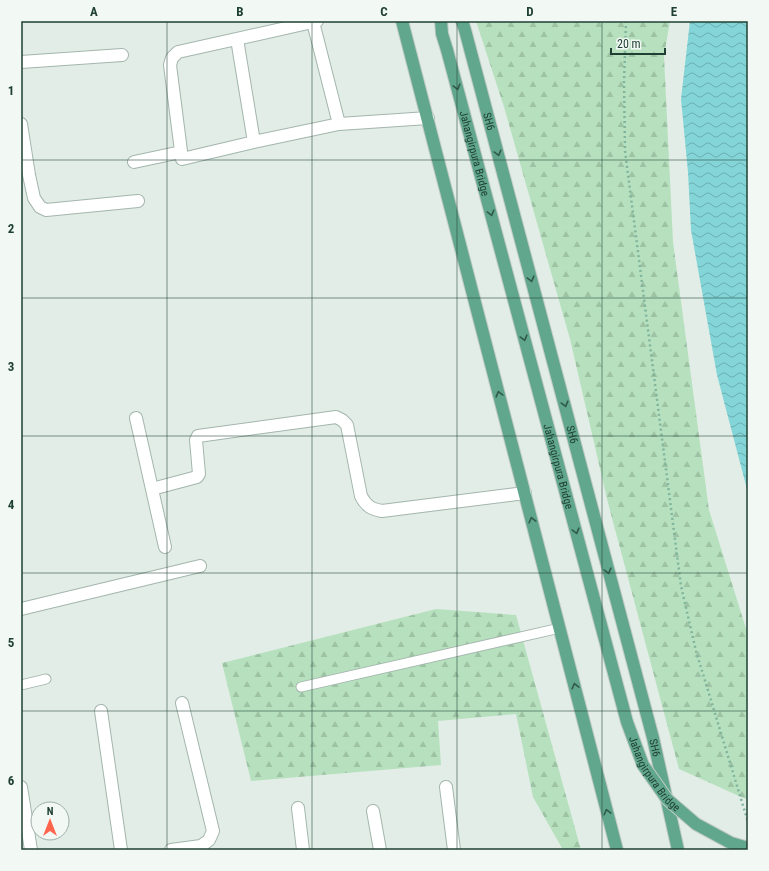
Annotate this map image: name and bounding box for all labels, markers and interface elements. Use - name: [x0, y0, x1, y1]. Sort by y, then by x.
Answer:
- text: A: [90, 4, 98, 19]
- text: B: [236, 4, 244, 19]
- text: C: [380, 4, 388, 19]
- text: D: [526, 4, 534, 19]
- text: E: [671, 4, 678, 19]
- scale bar: [611, 30, 665, 56]
- text: 20 m: [617, 37, 641, 51]
- text: 1: [8, 83, 14, 98]
- one-way arrow: [452, 83, 461, 90]
- street label: Jahangirpura Bridge: [457, 110, 492, 197]
- street label: SH6: [480, 111, 497, 132]
- one-way arrow: [493, 149, 502, 156]
- one-way arrow: [486, 209, 495, 216]
- text: 2: [8, 221, 15, 236]
- one-way arrow: [527, 275, 535, 282]
- one-way arrow: [520, 335, 528, 342]
- text: 3: [8, 359, 14, 374]
- one-way arrow: [495, 391, 504, 398]
- one-way arrow: [560, 401, 568, 408]
- street label: Jahangirpura Bridge: [540, 422, 576, 510]
- street label: SH6: [563, 424, 581, 445]
- text: 4: [8, 497, 15, 512]
- one-way arrow: [528, 517, 536, 523]
- one-way arrow: [571, 528, 580, 535]
- one-way arrow: [604, 567, 612, 574]
- text: 5: [8, 635, 15, 650]
- one-way arrow: [571, 683, 579, 690]
- street label: Jahangirpura Bridge: [626, 734, 683, 814]
- street label: SH6: [646, 738, 663, 758]
- text: 6: [8, 773, 15, 788]
- north arrow: [30, 801, 70, 841]
- text: N: [47, 805, 54, 818]
- one-way arrow: [603, 809, 612, 816]

